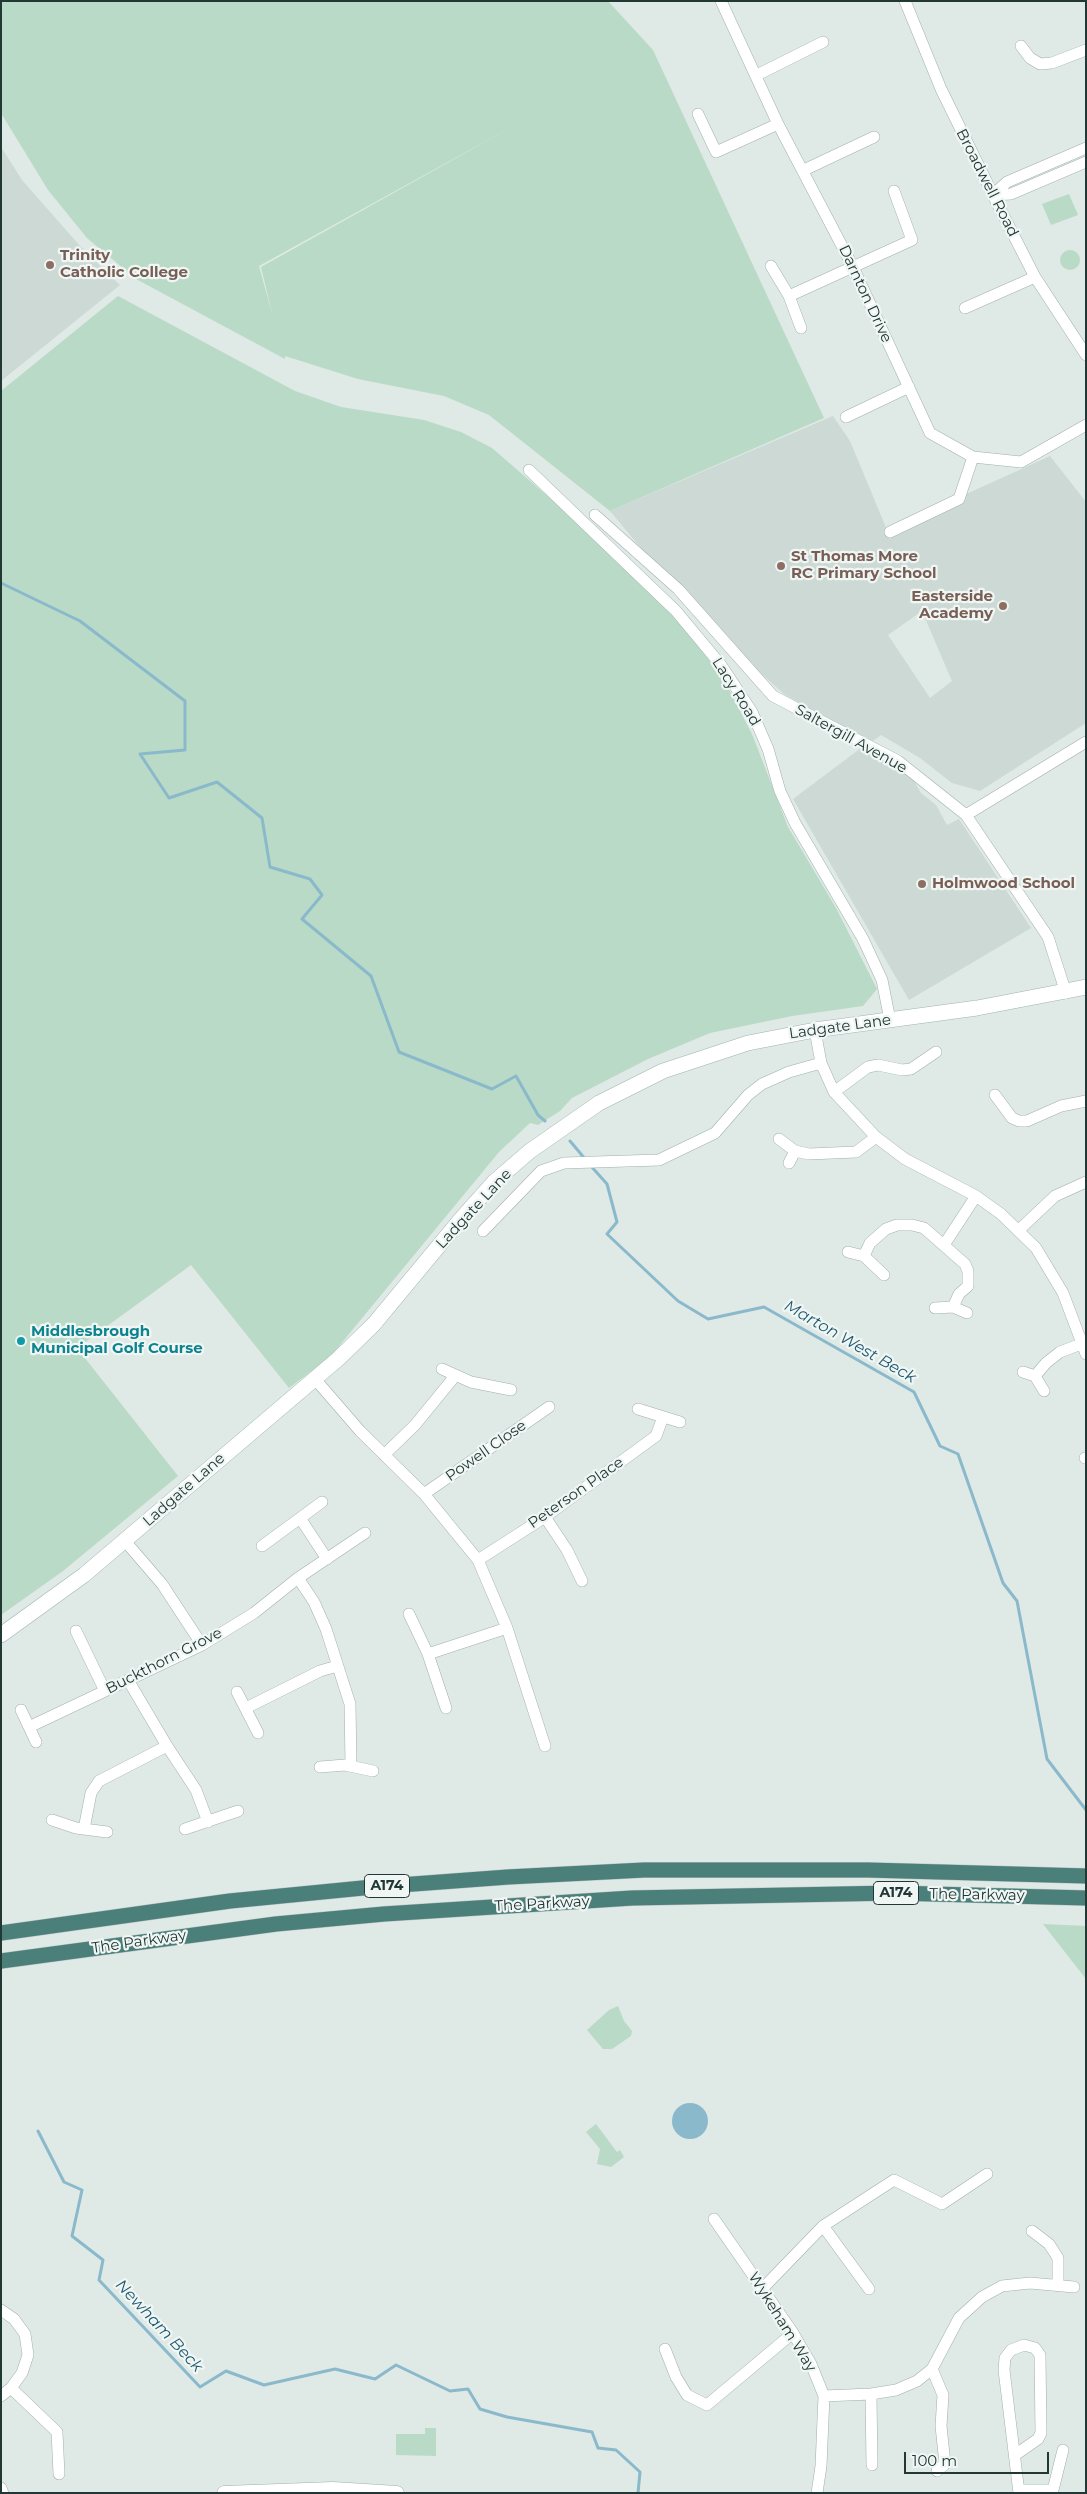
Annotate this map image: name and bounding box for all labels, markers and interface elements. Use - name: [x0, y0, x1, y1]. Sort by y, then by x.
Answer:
- street label: Broadwell Road: [952, 126, 1022, 240]
- street label: Darnton Drive: [834, 242, 896, 346]
- place label: Trinity Catholic College: [60, 247, 188, 282]
- marker: Trinity Catholic College: [44, 259, 56, 271]
- place label: St Thomas More RC Primary School: [791, 548, 937, 583]
- marker: St Thomas More RC Primary School: [775, 560, 787, 572]
- place label: Easterside Academy: [911, 588, 993, 623]
- marker: Easterside Academy: [997, 600, 1009, 612]
- street label: Lacy Road: [708, 654, 764, 730]
- street label: Saltergill Avenue: [792, 701, 910, 777]
- place label: Holmwood School: [932, 875, 1075, 893]
- marker: Holmwood School: [916, 878, 928, 890]
- street label: Ladgate Lane: [788, 1011, 892, 1043]
- street label: Ladgate Lane: [432, 1165, 516, 1253]
- water label: Marton West Beck: [781, 1296, 919, 1388]
- place label: Middlesbrough Municipal Golf Course: [31, 1323, 203, 1358]
- marker: Middlesbrough Municipal Golf Course: [15, 1335, 27, 1347]
- street label: Powell Close: [442, 1417, 530, 1485]
- street label: Ladgate Lane: [139, 1450, 229, 1530]
- street label: Peterson Place: [525, 1453, 627, 1533]
- street label: Buckthorn Grove: [103, 1624, 225, 1698]
- road number: A174: [364, 1874, 410, 1898]
- road number: A174: [874, 1882, 918, 1905]
- street label: The Parkway: [929, 1885, 1025, 1905]
- street label: The Parkway: [494, 1893, 590, 1915]
- street label: The Parkway: [91, 1926, 187, 1958]
- street label: Wykeham Way: [744, 2269, 820, 2375]
- water label: Newham Beck: [111, 2276, 207, 2376]
- scale bar: [907, 2442, 1052, 2474]
- text: 100 m: [912, 2451, 957, 2470]

